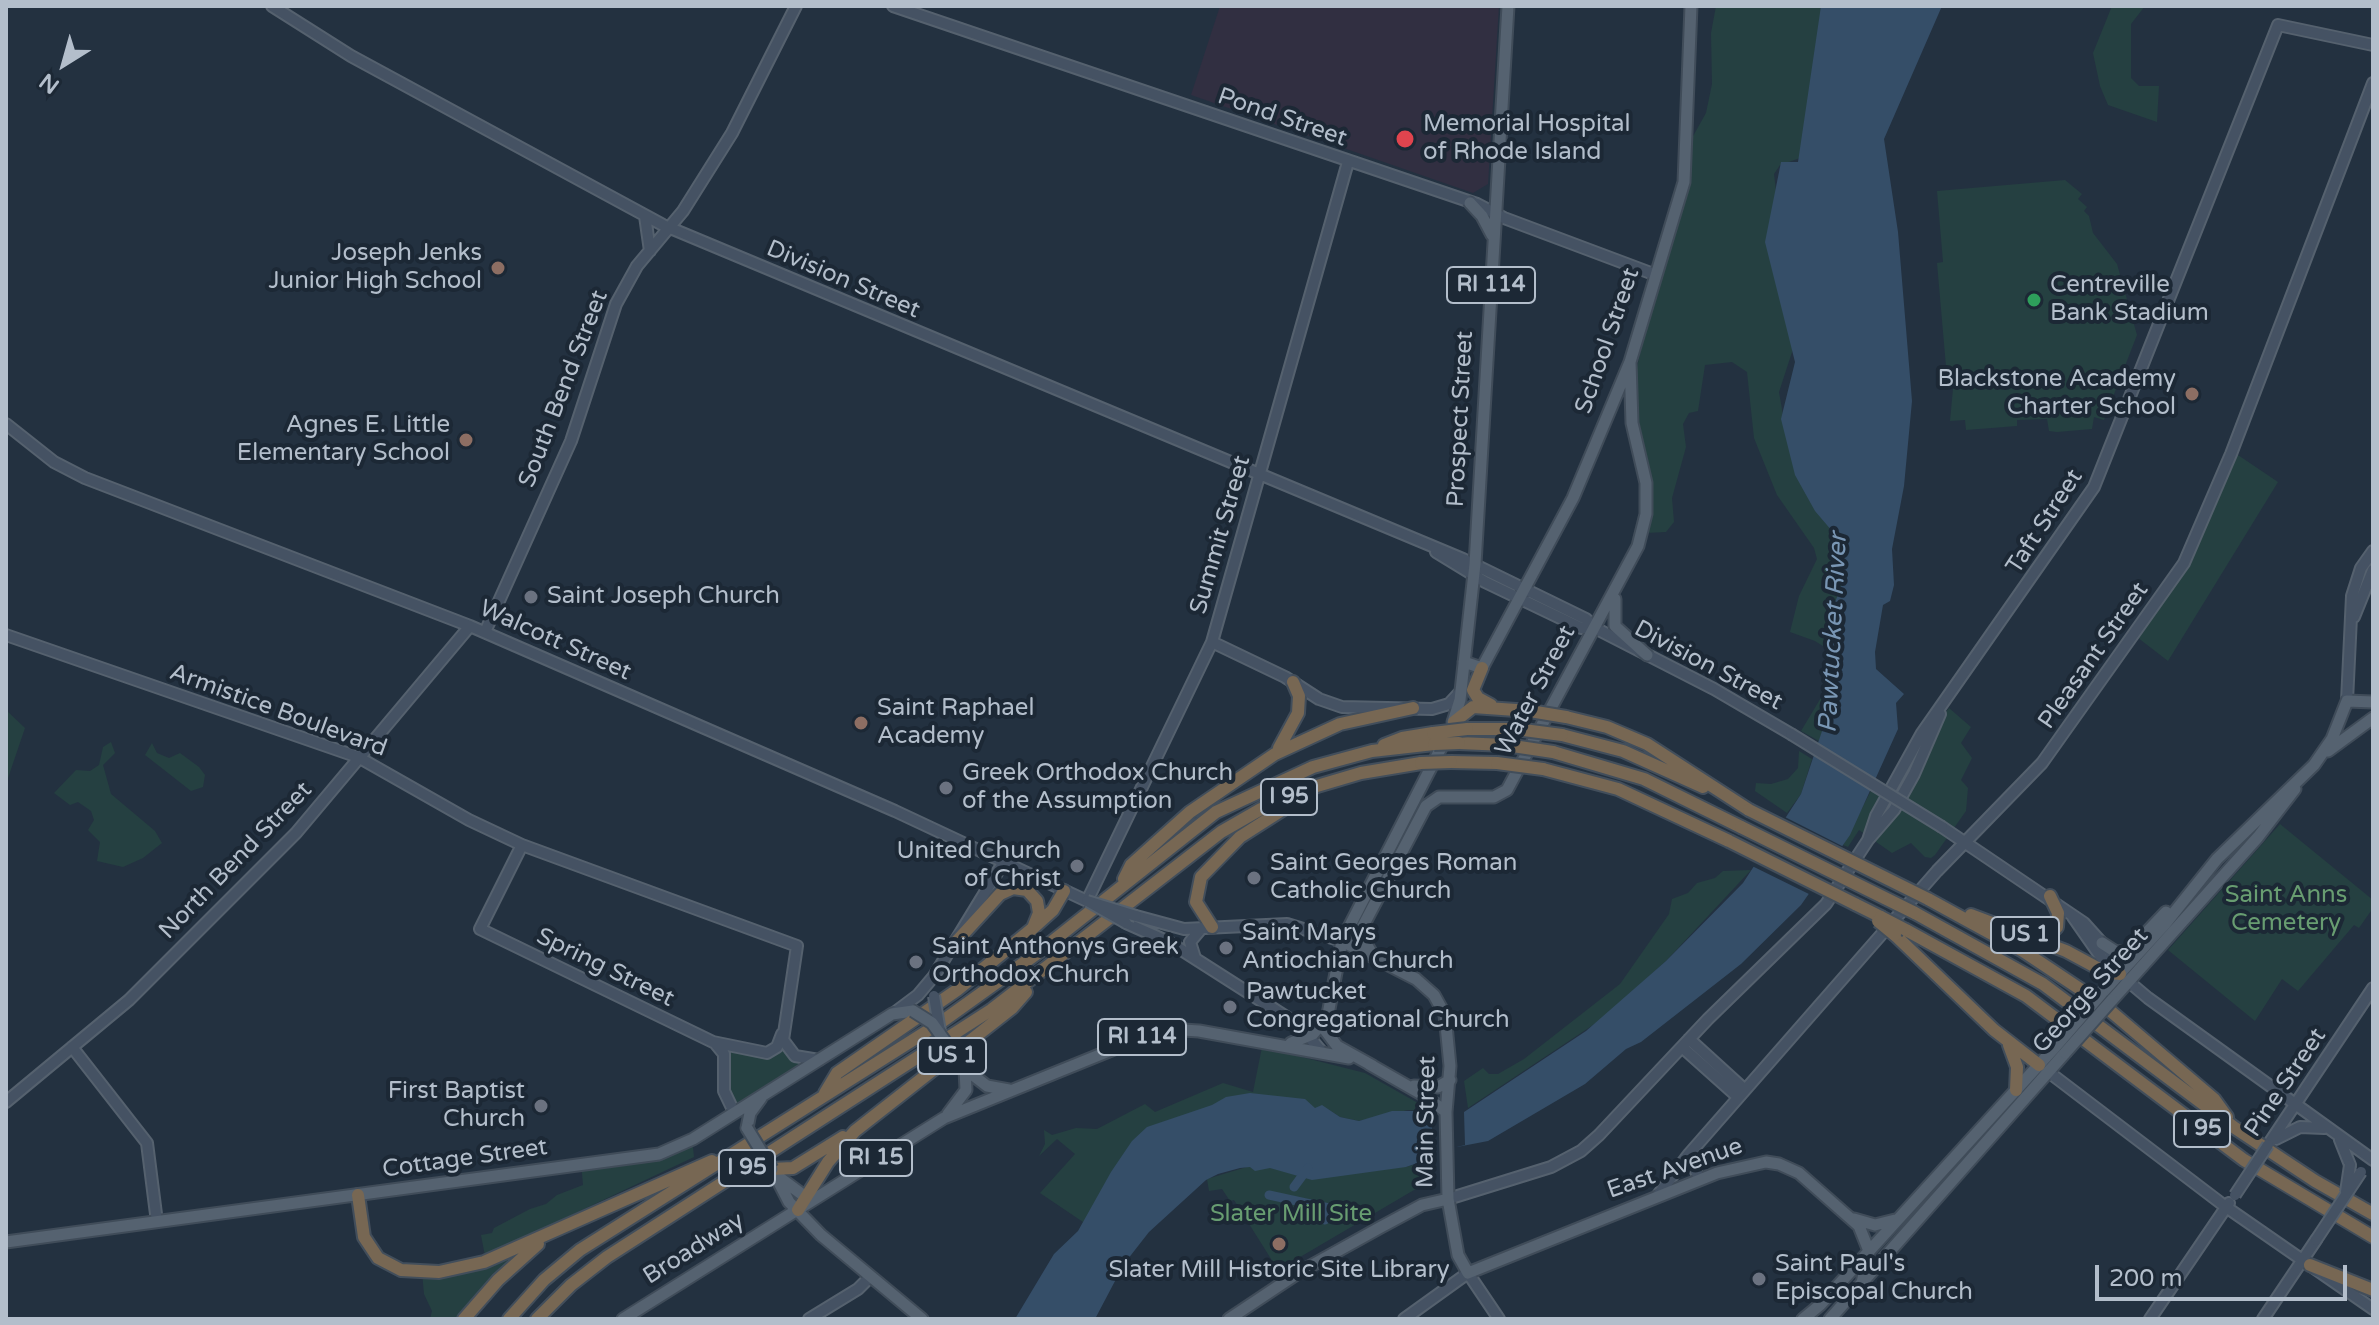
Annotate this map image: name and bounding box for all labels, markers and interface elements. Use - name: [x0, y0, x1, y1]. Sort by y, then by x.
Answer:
- north arrow: [24, 24, 104, 104]
- text: N: [35, 67, 64, 99]
- street label: Pond Street: [1214, 82, 1350, 154]
- place label: Memorial Hospital of Rhode Island: [1423, 111, 1631, 167]
- marker: Memorial Hospital of Rhode Island: [1394, 128, 1416, 150]
- street label: Division Street: [762, 235, 924, 325]
- place label: Joseph Jenks Junior High School: [268, 240, 482, 296]
- marker: Joseph Jenks Junior High School: [489, 259, 507, 277]
- street label: School Street: [1570, 264, 1646, 418]
- road number: RI 114: [1447, 267, 1535, 303]
- place label: Centreville Bank Stadium: [2050, 272, 2209, 328]
- street label: South Bend Street: [513, 286, 615, 492]
- marker: Centreville Bank Stadium: [2025, 291, 2043, 309]
- street label: Prospect Street: [1442, 330, 1480, 508]
- place label: Blackstone Academy Charter School: [1938, 366, 2176, 422]
- marker: Blackstone Academy Charter School: [2183, 385, 2201, 403]
- place label: Agnes E. Little Elementary School: [237, 412, 450, 468]
- marker: Agnes E. Little Elementary School: [457, 431, 475, 449]
- street label: Summit Street: [1185, 453, 1257, 617]
- street label: Taft Street: [2001, 464, 2089, 580]
- water label: Pawtucket River: [1813, 532, 1855, 734]
- street label: Pleasant Street: [2033, 577, 2155, 735]
- place label: Saint Joseph Church: [547, 583, 780, 611]
- marker: Saint Joseph Church: [522, 588, 540, 606]
- street label: Walcott Street: [475, 595, 635, 687]
- street label: Division Street: [1629, 615, 1787, 717]
- street label: Water Street: [1490, 621, 1582, 761]
- street label: Armistice Boulevard: [165, 658, 391, 764]
- place label: Saint Raphael Academy: [877, 695, 1034, 751]
- marker: Saint Raphael Academy: [852, 714, 870, 732]
- place label: Greek Orthodox Church of the Assumption: [962, 760, 1233, 816]
- street label: North Bend Street: [154, 776, 318, 946]
- marker: Greek Orthodox Church of the Assumption: [937, 779, 955, 797]
- road number: I 95: [1261, 779, 1317, 815]
- place label: United Church of Christ: [897, 838, 1061, 894]
- place label: Saint Georges Roman Catholic Church: [1270, 850, 1517, 906]
- marker: United Church of Christ: [1068, 857, 1086, 875]
- marker: Saint Georges Roman Catholic Church: [1245, 869, 1263, 887]
- park label: Saint Anns Cemetery: [2225, 882, 2347, 938]
- road number: US 1: [1991, 917, 2059, 953]
- place label: Saint Marys Antiochian Church: [1242, 920, 1454, 976]
- street label: Spring Street: [532, 922, 678, 1014]
- street label: George Street: [2027, 922, 2155, 1060]
- place label: Saint Anthonys Greek Orthodox Church: [932, 934, 1179, 990]
- marker: Saint Marys Antiochian Church: [1217, 939, 1235, 957]
- marker: Saint Anthonys Greek Orthodox Church: [907, 953, 925, 971]
- place label: Pawtucket Congregational Church: [1246, 979, 1510, 1035]
- marker: Pawtucket Congregational Church: [1221, 998, 1239, 1016]
- road number: RI 114: [1098, 1019, 1186, 1055]
- street label: Pine Street: [2239, 1023, 2333, 1143]
- road number: US 1: [918, 1038, 986, 1074]
- street label: Main Street: [1411, 1056, 1443, 1188]
- place label: First Baptist Church: [388, 1078, 525, 1134]
- marker: First Baptist Church: [532, 1097, 550, 1115]
- road number: I 95: [2174, 1111, 2230, 1147]
- street label: East Avenue: [1603, 1132, 1747, 1206]
- street label: Cottage Street: [381, 1133, 549, 1185]
- road number: RI 15: [840, 1140, 912, 1176]
- road number: I 95: [719, 1150, 775, 1186]
- park label: Slater Mill Site: [1210, 1201, 1372, 1229]
- street label: Broadway: [638, 1207, 750, 1291]
- marker: Slater Mill Historic Site Library: [1270, 1235, 1288, 1253]
- scale bar: [2099, 1249, 2351, 1299]
- place label: Saint Paul's Episcopal Church: [1775, 1251, 1973, 1307]
- place label: Slater Mill Historic Site Library: [1108, 1257, 1450, 1285]
- text: 200 m: [2109, 1264, 2183, 1293]
- marker: Saint Paul's Episcopal Church: [1750, 1270, 1768, 1288]

